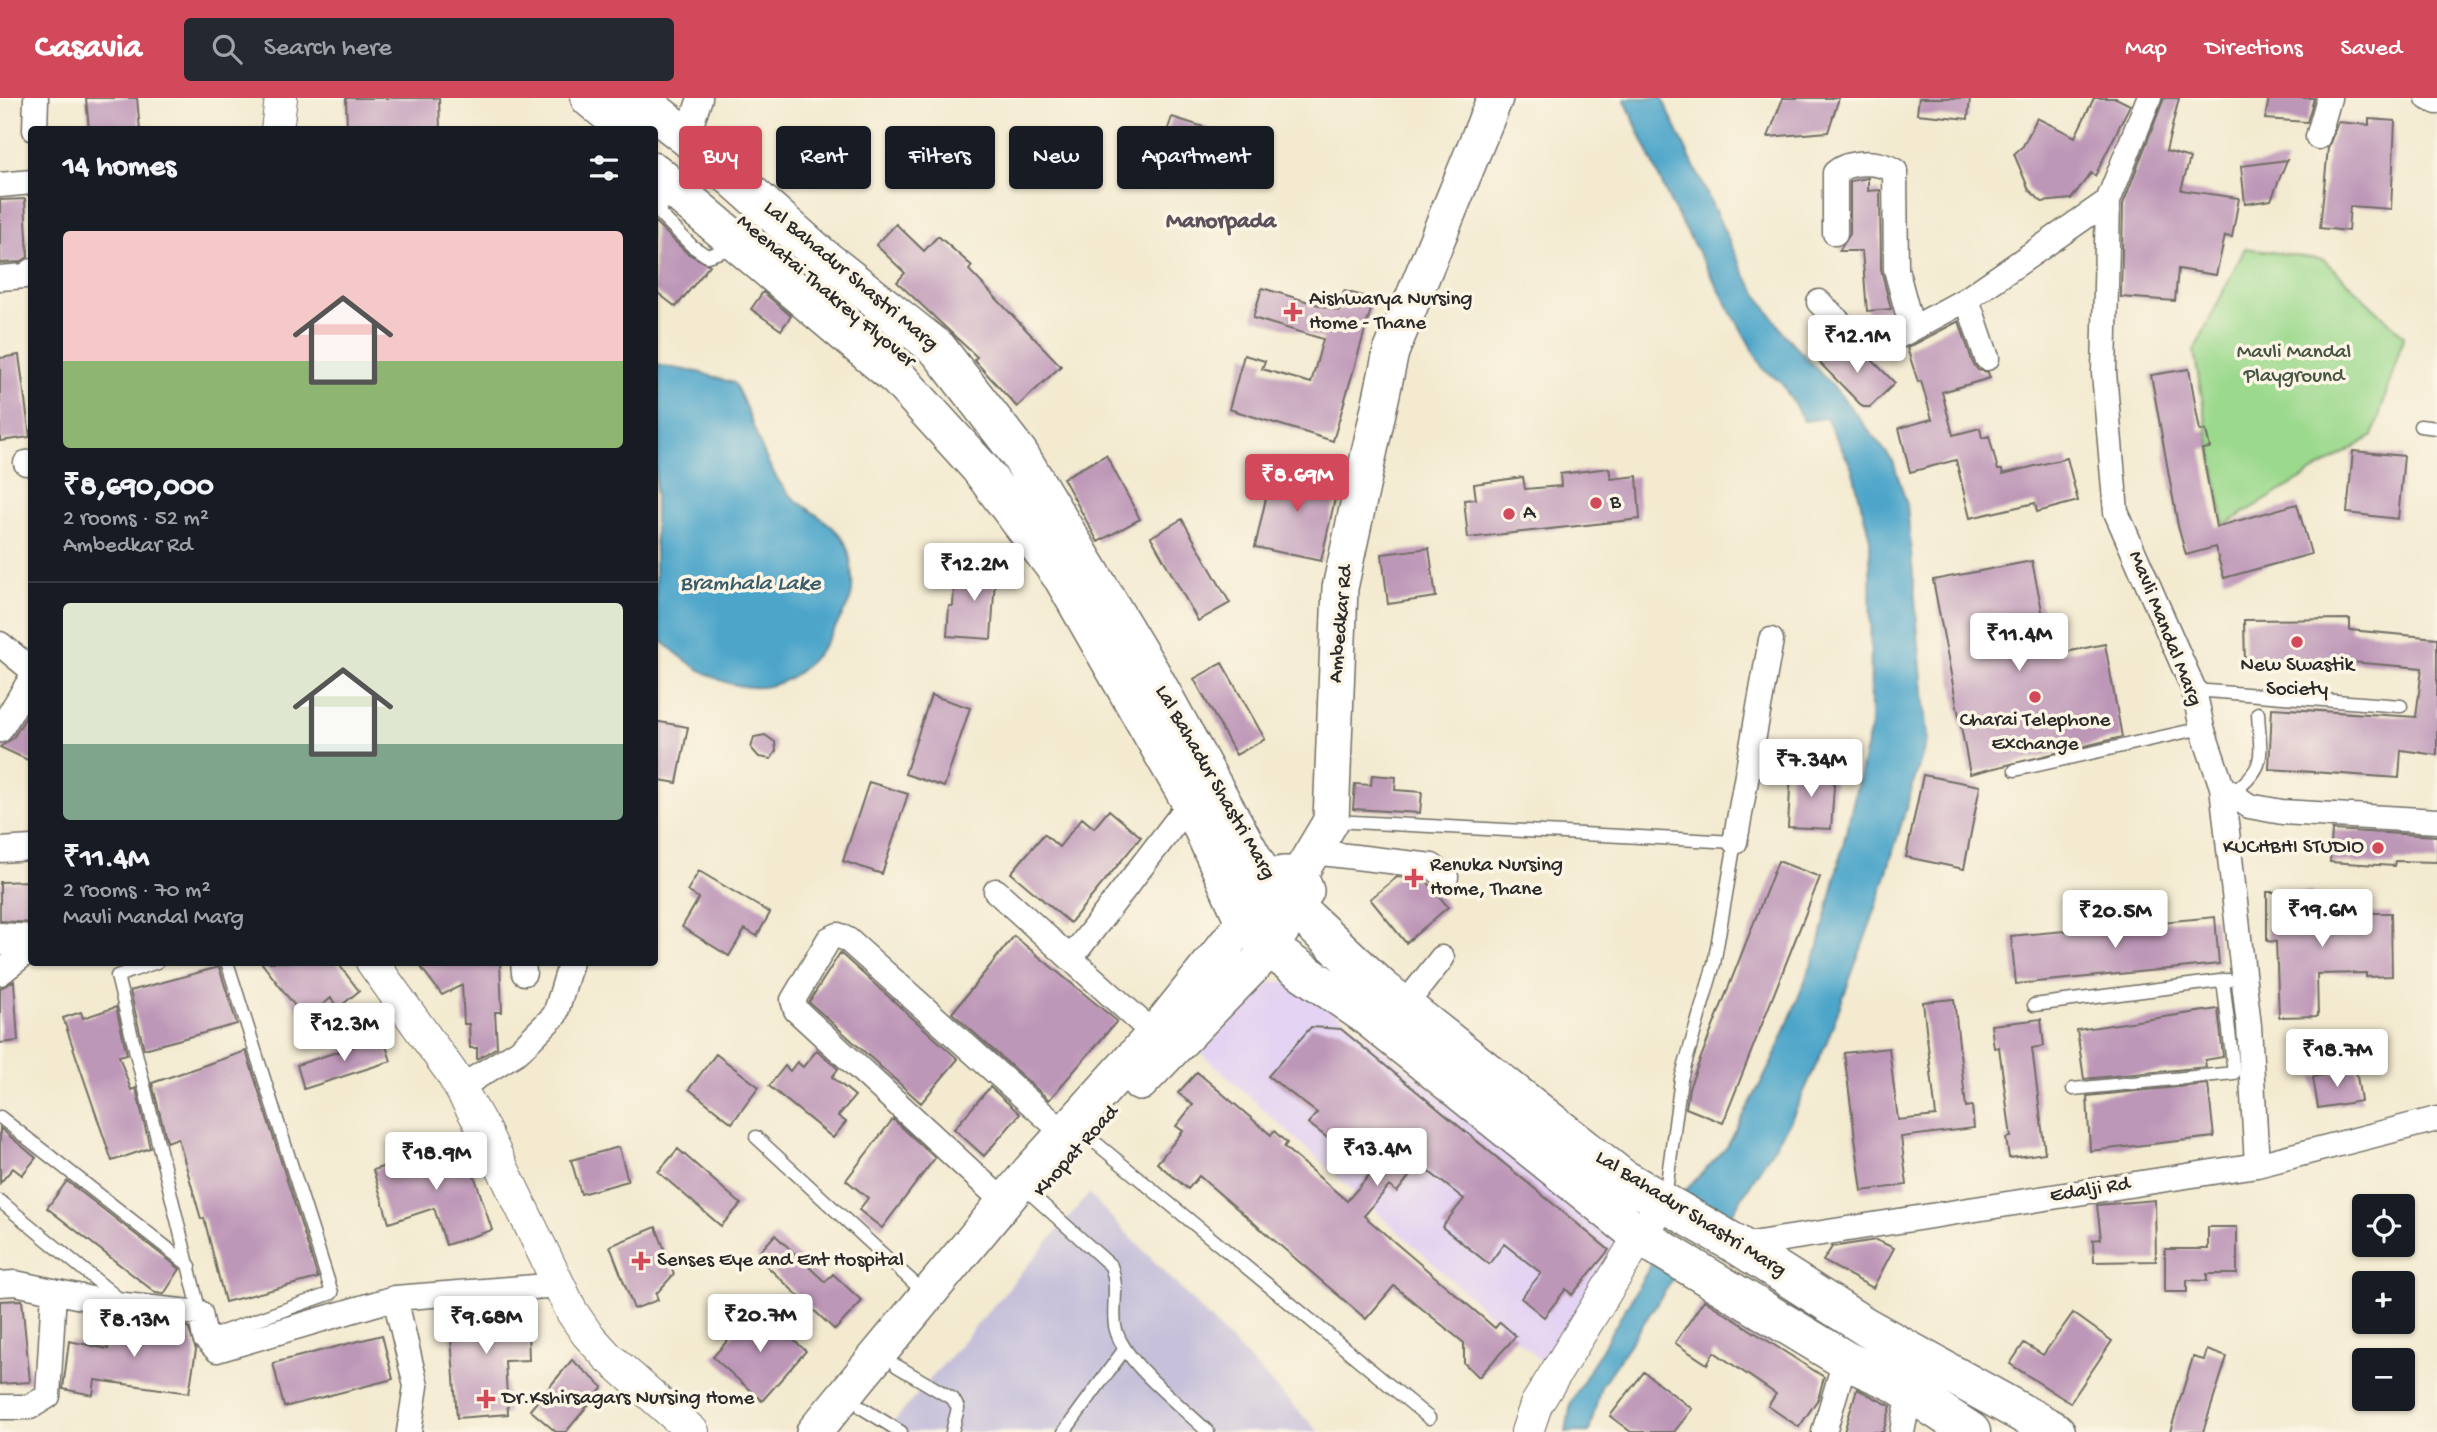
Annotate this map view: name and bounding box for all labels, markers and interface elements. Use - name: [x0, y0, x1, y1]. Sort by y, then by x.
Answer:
- search box: [184, 18, 674, 81]
- text: Casavia: [35, 30, 142, 68]
- icon: search: [208, 30, 246, 68]
- text: Search here: [264, 34, 392, 65]
- text: Map: [2125, 35, 2167, 64]
- text: Directions: [2205, 35, 2303, 64]
- text: Saved: [2341, 35, 2402, 64]
- chip: Buy: [679, 126, 762, 189]
- chip: Rent: [776, 126, 871, 189]
- chip: Filters: [885, 126, 995, 189]
- chip: New: [1009, 126, 1103, 189]
- chip: Apartment: [1117, 126, 1274, 189]
- icon: filters: [585, 149, 623, 187]
- text: 14 homes: [63, 151, 176, 186]
- street label: Lal Bahadur Shastri Marg: [758, 197, 942, 357]
- district label: Manorpada: [1166, 209, 1277, 236]
- street label: Meenatai Thakrey Flyover: [730, 210, 921, 375]
- icon: home: [280, 277, 406, 403]
- place label: Aishwarya Nursing Home - Thane: [1309, 288, 1473, 337]
- marker: Aishwarya Nursing Home - Thane: [1283, 302, 1303, 322]
- pin: ₹12.1M: [1800, 316, 1914, 375]
- text: ₹12.1M: [1824, 324, 1890, 351]
- park label: Mavli Mandal Playground: [2237, 341, 2351, 390]
- pin: ₹8.69M: [1240, 454, 1354, 514]
- text: ₹8.69M: [1261, 463, 1333, 490]
- text: ₹8,690,000: [63, 471, 214, 506]
- place label: B: [1609, 491, 1622, 516]
- marker: B: [1588, 495, 1604, 511]
- place label: A: [1523, 502, 1537, 527]
- text: 2 rooms · 52 m²: [63, 506, 209, 533]
- marker: A: [1501, 506, 1517, 522]
- text: Ambedkar Rd: [63, 533, 193, 560]
- pin: ₹12.2M: [917, 544, 1031, 603]
- street label: Mavli Mandal Marg: [2121, 548, 2207, 710]
- text: ₹12.2M: [940, 552, 1008, 579]
- street label: Ambedkar Rd: [1324, 562, 1360, 684]
- water label: Bramhala Lake: [680, 571, 821, 598]
- pin: ₹11.4M: [1962, 614, 2076, 673]
- text: ₹11.4M: [1986, 622, 2052, 649]
- marker: New Swastik Society: [2289, 634, 2305, 650]
- icon: home: [280, 649, 406, 775]
- place label: New Swastik Society: [2240, 654, 2356, 703]
- street label: Lal Bahadur Shastri Marg: [1148, 681, 1280, 885]
- marker: Charai Telephone Exchange: [2027, 689, 2043, 705]
- place label: Charai Telephone Exchange: [1960, 709, 2111, 758]
- pin: ₹7.34M: [1754, 740, 1868, 799]
- text: ₹7.34M: [1775, 748, 1847, 775]
- place label: KUCHBHI STUDIO: [2223, 836, 2364, 861]
- marker: KUCHBHI STUDIO: [2370, 840, 2386, 856]
- text: ₹11.4M: [63, 843, 149, 878]
- place label: Renuka Nursing Home, Thane: [1430, 854, 1563, 903]
- marker: Renuka Nursing Home, Thane: [1404, 868, 1424, 888]
- text: 2 rooms · 70 m²: [63, 878, 211, 905]
- pin: ₹20.5M: [2058, 890, 2172, 950]
- pin: ₹19.6M: [2265, 890, 2379, 949]
- text: ₹19.6M: [2288, 898, 2356, 925]
- text: ₹20.5M: [2079, 899, 2151, 926]
- text: Mavli Mandal Marg: [63, 905, 244, 932]
- pin: ₹12.3M: [287, 1004, 401, 1063]
- text: ₹12.3M: [310, 1012, 378, 1039]
- pin: ₹18.7M: [2280, 1030, 2394, 1089]
- text: ₹18.7M: [2302, 1038, 2372, 1065]
- street label: Khopat Road: [1029, 1100, 1126, 1203]
- pin: ₹13.4M: [1320, 1128, 1434, 1188]
- pin: ₹18.9M: [379, 1132, 493, 1192]
- text: ₹13.4M: [1343, 1137, 1411, 1164]
- text: ₹18.9M: [401, 1141, 471, 1168]
- street label: Lal Bahadur Shastri Marg: [1590, 1146, 1790, 1284]
- street label: Edalji Rd: [2048, 1172, 2133, 1210]
- map controls: [2352, 1194, 2415, 1411]
- button: locate: [2352, 1194, 2415, 1257]
- place label: Senses Eye and Ent Hospital: [657, 1249, 904, 1274]
- marker: Senses Eye and Ent Hospital: [631, 1251, 651, 1271]
- button: +: [2352, 1271, 2415, 1334]
- pin: ₹20.7M: [703, 1294, 817, 1354]
- pin: ₹9.68M: [429, 1296, 543, 1356]
- pin: ₹8.13M: [77, 1300, 191, 1359]
- text: ₹20.7M: [724, 1303, 796, 1330]
- text: ₹9.68M: [450, 1305, 522, 1332]
- text: ₹8.13M: [99, 1308, 169, 1335]
- button: −: [2352, 1348, 2415, 1411]
- place label: Dr.Kshirsagars Nursing Home: [500, 1387, 755, 1412]
- marker: Dr.Kshirsagars Nursing Home: [476, 1389, 496, 1409]

